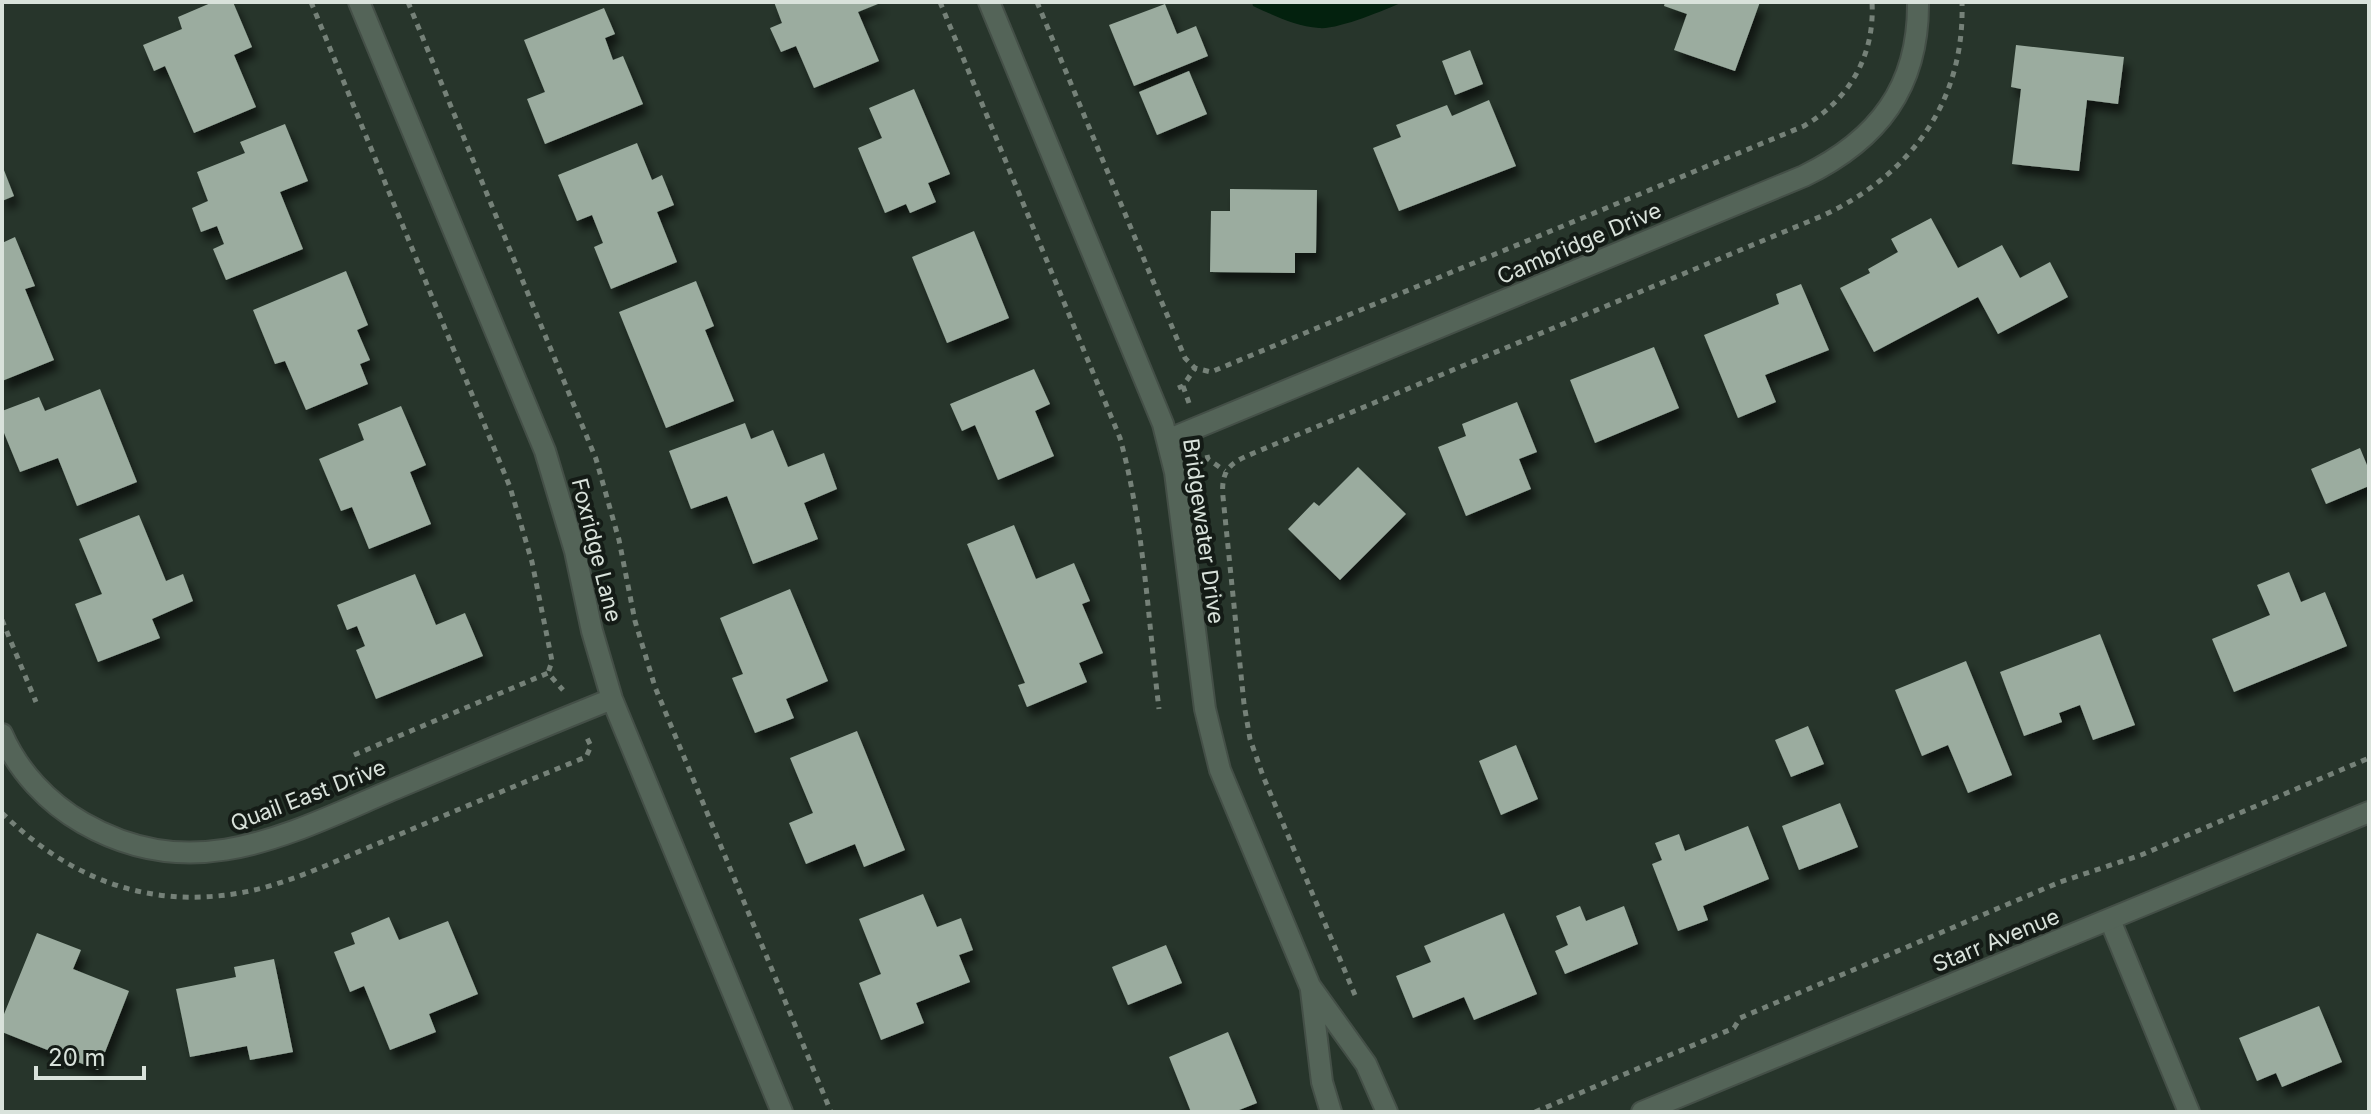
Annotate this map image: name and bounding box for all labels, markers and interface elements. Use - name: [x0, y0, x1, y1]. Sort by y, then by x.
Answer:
- street label: Cambridge Drive: [1493, 197, 1665, 289]
- street label: Bridgewater Drive: [1178, 437, 1230, 625]
- street label: Foxridge Lane: [567, 475, 627, 625]
- street label: Quail East Drive: [227, 753, 389, 837]
- street label: Starr Avenue: [1929, 903, 2063, 977]
- scale bar: [36, 1030, 144, 1080]
- text: 20 m: [48, 1043, 106, 1072]

